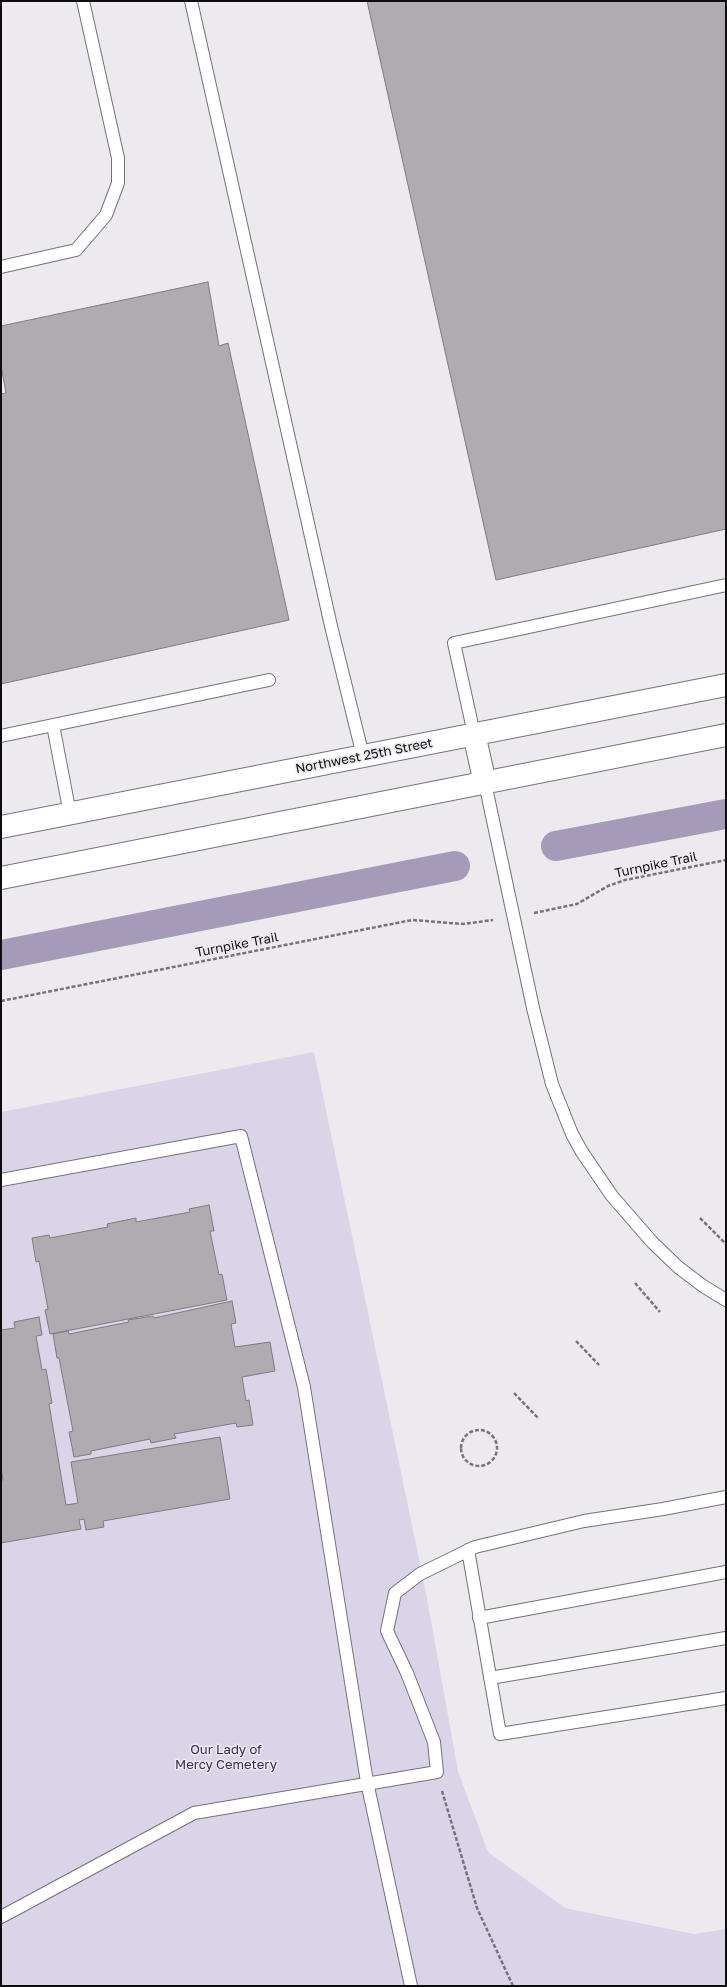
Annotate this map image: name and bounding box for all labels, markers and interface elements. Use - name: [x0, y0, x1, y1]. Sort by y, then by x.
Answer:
- street label: Northwest 25th Street: [294, 735, 434, 777]
- street label: Turnpike Trail: [613, 849, 699, 881]
- street label: Turnpike Trail: [194, 929, 280, 961]
- park label: Our Lady of Mercy Cemetery: [175, 1742, 277, 1773]

